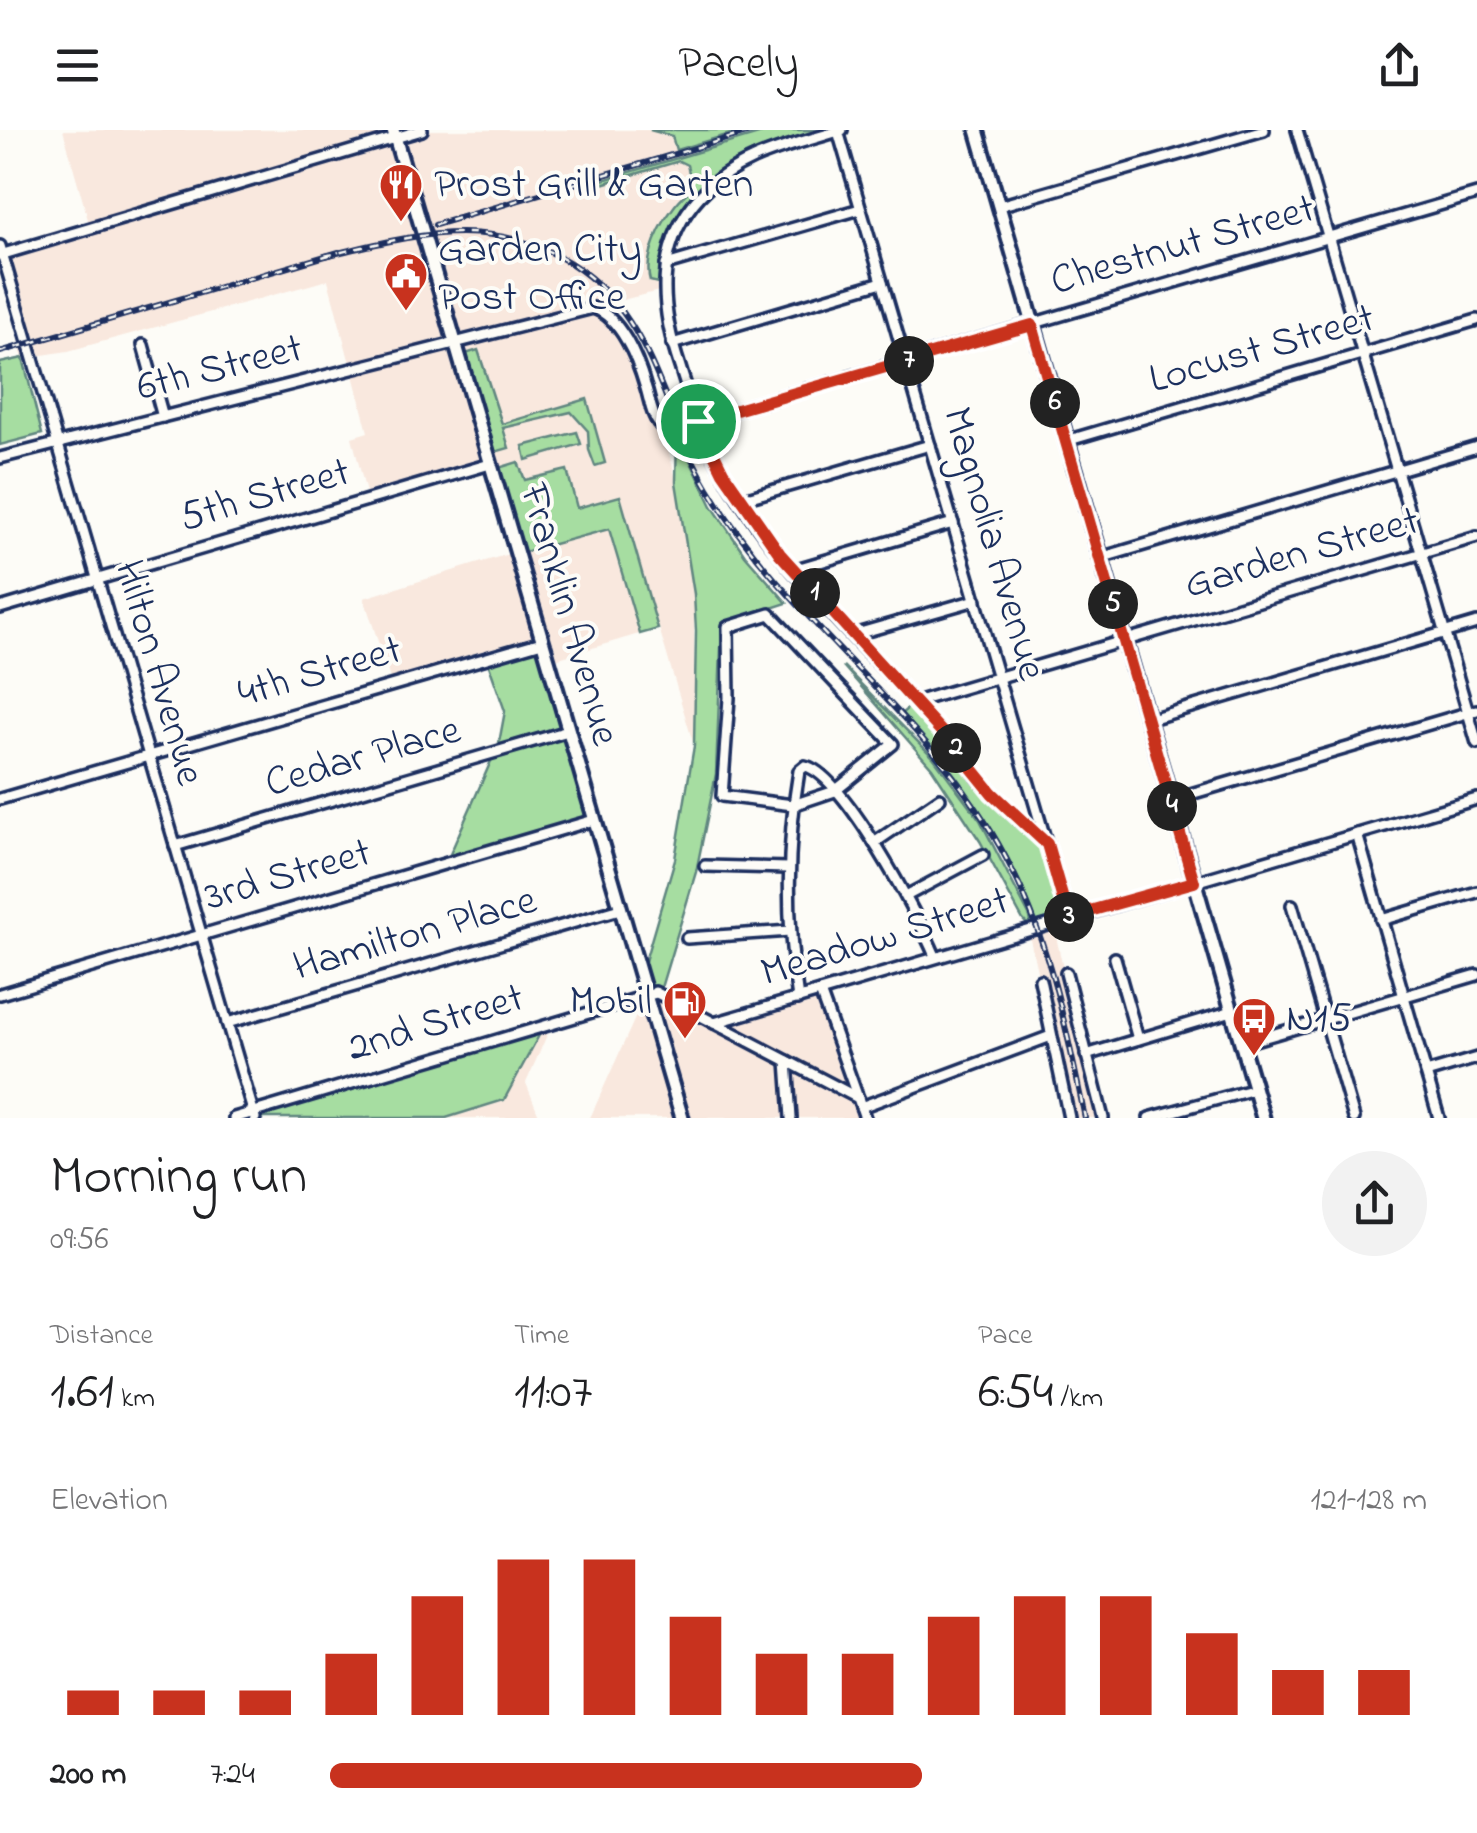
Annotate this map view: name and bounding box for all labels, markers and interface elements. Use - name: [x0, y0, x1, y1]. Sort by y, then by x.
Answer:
- text: Pacely: [678, 32, 799, 98]
- icon: menu: [50, 38, 105, 93]
- icon: share: [1372, 38, 1427, 93]
- place label: Prost Grill & Garten: [434, 155, 754, 216]
- restaurant icon: Prost Grill & Garten: [378, 162, 424, 223]
- street label: Chestnut Street: [1044, 179, 1322, 313]
- place label: Garden City Post Office: [438, 220, 642, 329]
- public building icon: Garden City Post Office: [383, 251, 429, 312]
- street label: Locust Street: [1142, 289, 1382, 411]
- street label: 6th Street: [131, 319, 309, 419]
- pin: 7: [884, 336, 934, 386]
- text: 7: [903, 340, 915, 381]
- pin: 6: [1030, 378, 1080, 428]
- pin: [656, 379, 741, 464]
- text: 6: [1049, 382, 1061, 423]
- icon: arrive: [671, 394, 726, 449]
- street label: Magnolia Avenue: [925, 400, 1061, 688]
- street label: 5th Street: [173, 443, 357, 549]
- street label: Franklin Avenue: [501, 476, 635, 753]
- street label: Garden Street: [1178, 491, 1426, 617]
- street label: Hilton Avenue: [97, 553, 219, 793]
- pin: 1: [790, 568, 840, 618]
- text: 1: [811, 572, 819, 613]
- pin: 5: [1088, 579, 1138, 629]
- text: 5: [1105, 583, 1121, 624]
- street label: 4th Street: [231, 621, 409, 725]
- street label: Cedar Place: [258, 701, 468, 815]
- pin: 2: [931, 723, 981, 773]
- text: 2: [949, 727, 963, 768]
- pin: 4: [1147, 781, 1197, 831]
- text: 4: [1166, 785, 1178, 826]
- street label: 3rd Street: [198, 823, 378, 929]
- street label: Hamilton Place: [286, 871, 544, 999]
- street label: Meadow Street: [754, 871, 1016, 1005]
- pin: 3: [1044, 892, 1094, 942]
- text: 3: [1063, 896, 1075, 937]
- street label: 2nd Street: [340, 968, 532, 1080]
- place label: Mobil: [569, 972, 652, 1033]
- fuel station icon: Mobil: [662, 979, 708, 1040]
- place label: N15: [1286, 989, 1352, 1050]
- bus stop icon: N15: [1231, 996, 1277, 1057]
- text: Morning run: [50, 1139, 307, 1219]
- button: share: [1322, 1151, 1427, 1256]
- text: 09:56: [50, 1217, 109, 1264]
- text: Distance: [50, 1316, 153, 1357]
- text: Time: [514, 1316, 569, 1357]
- text: Pace: [978, 1316, 1033, 1357]
- text: 1.61: [50, 1357, 114, 1430]
- text: 11:07: [514, 1357, 592, 1430]
- text: 6:54: [978, 1357, 1053, 1430]
- text: km: [114, 1379, 155, 1420]
- text: /km: [1053, 1379, 1103, 1420]
- text: Elevation: [50, 1478, 168, 1525]
- text: 121–128 m: [1311, 1478, 1427, 1525]
- text: 200 m: [50, 1752, 126, 1799]
- text: 7:24: [210, 1752, 255, 1799]

